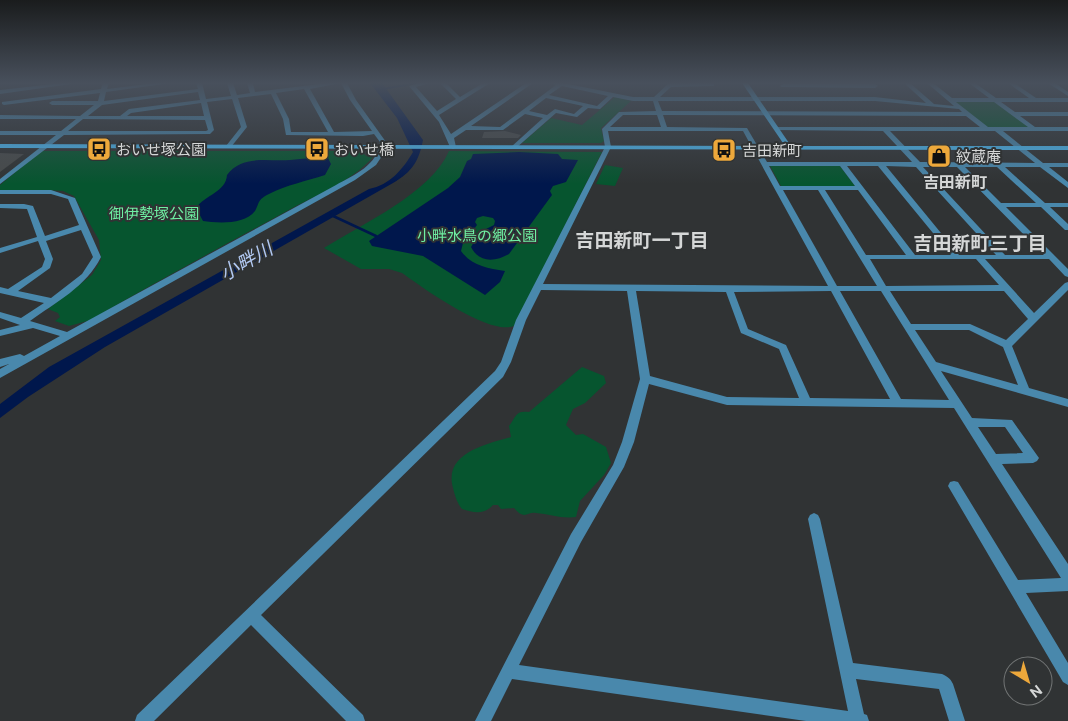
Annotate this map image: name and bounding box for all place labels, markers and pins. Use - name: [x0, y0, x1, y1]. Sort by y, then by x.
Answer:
- bus stop icon: おいせ塚公園: [86, 136, 112, 162]
- bus stop icon: おいせ橋: [304, 136, 330, 162]
- bus stop icon: 吉田新町: [711, 137, 737, 163]
- place label: おいせ塚公園: [116, 141, 206, 158]
- place label: おいせ橋: [334, 141, 394, 158]
- place label: 吉田新町: [742, 142, 802, 159]
- shop icon: 紋蔵庵: [926, 143, 952, 169]
- place label: 紋蔵庵: [956, 148, 1001, 165]

